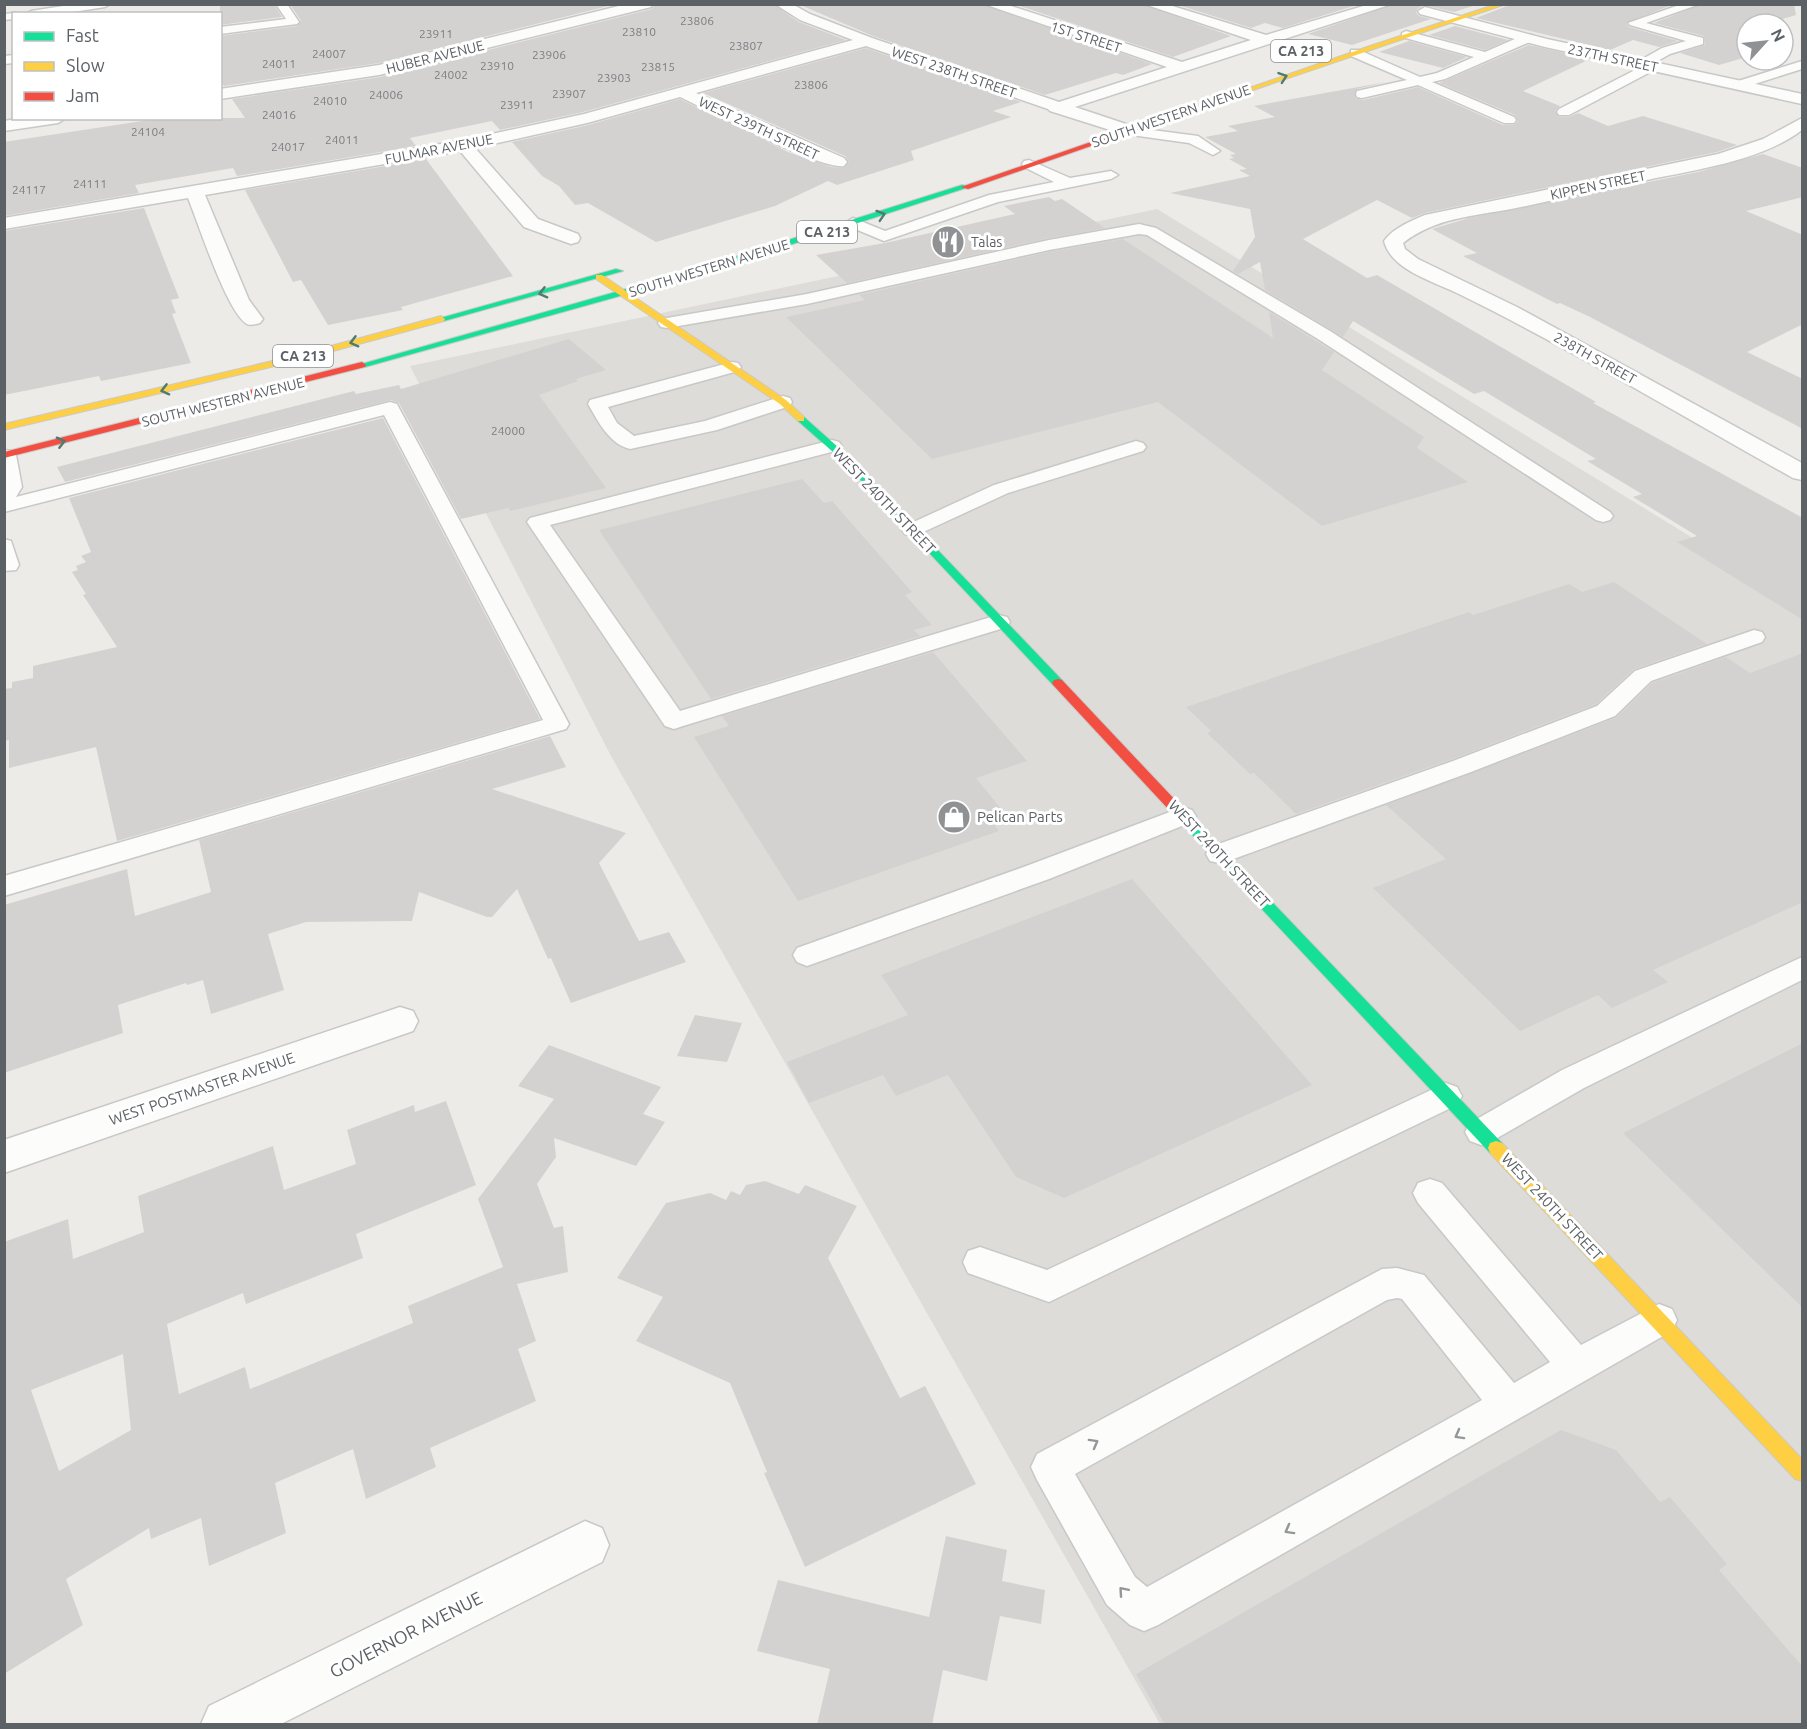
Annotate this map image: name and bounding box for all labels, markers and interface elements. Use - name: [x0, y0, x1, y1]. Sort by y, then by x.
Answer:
- legend: [12, 12, 222, 120]
- north arrow: [1735, 12, 1795, 72]
- house number: 23806: [680, 14, 714, 27]
- street label: 1ST STREET: [1049, 18, 1124, 56]
- text: Fast: [66, 25, 99, 45]
- house number: 23810: [622, 25, 656, 38]
- text: N: [1768, 26, 1789, 45]
- house number: 23911: [419, 27, 453, 40]
- street label: HUBER AVENUE: [384, 37, 486, 77]
- house number: 23807: [729, 39, 763, 52]
- road number: CA 213: [1271, 40, 1331, 62]
- street label: 237TH STREET: [1566, 41, 1660, 75]
- street label: WEST 238TH STREET: [890, 43, 1019, 101]
- house number: 24007: [312, 47, 346, 60]
- house number: 23906: [532, 48, 566, 61]
- text: Slow: [66, 55, 105, 75]
- house number: 24011: [262, 57, 296, 70]
- house number: 23910: [480, 59, 514, 72]
- house number: 23815: [641, 60, 675, 73]
- house number: 24002: [434, 68, 468, 81]
- house number: 23903: [597, 71, 631, 84]
- one-way arrow: [1278, 72, 1288, 85]
- house number: 23806: [794, 78, 828, 91]
- street label: SOUTH WESTERN AVENUE: [1090, 81, 1253, 151]
- text: Jam: [66, 85, 100, 105]
- house number: 23907: [552, 87, 586, 100]
- house number: 24006: [369, 88, 403, 101]
- street label: WEST 239TH STREET: [696, 93, 822, 163]
- house number: 24010: [313, 94, 347, 107]
- house number: 23911: [500, 98, 534, 111]
- house number: 24016: [262, 108, 296, 121]
- house number: 24104: [131, 125, 165, 138]
- street label: FULMAR AVENUE: [384, 131, 495, 167]
- house number: 24011: [325, 133, 359, 146]
- house number: 24017: [271, 140, 305, 153]
- street label: KIPPEN STREET: [1549, 167, 1647, 203]
- house number: 24111: [73, 177, 107, 190]
- house number: 24117: [12, 183, 46, 196]
- one-way arrow: [875, 209, 886, 222]
- road number: CA 213: [797, 221, 857, 243]
- restaurant icon: Talas: [930, 224, 966, 260]
- place label: Talas: [971, 234, 1002, 250]
- street label: SOUTH WESTERN AVENUE: [627, 236, 791, 300]
- one-way arrow: [538, 285, 548, 298]
- street label: 238TH STREET: [1551, 329, 1639, 387]
- one-way arrow: [349, 335, 359, 348]
- road number: CA 213: [273, 345, 333, 367]
- street label: SOUTH WESTERN AVENUE: [140, 374, 306, 430]
- one-way arrow: [160, 382, 170, 395]
- house number: 24000: [491, 424, 525, 437]
- one-way arrow: [56, 436, 66, 449]
- street label: WEST 240TH STREET: [830, 444, 940, 557]
- street label: WEST 240TH STREET: [1165, 797, 1274, 911]
- shop icon: Pelican Parts: [936, 799, 972, 835]
- place label: Pelican Parts: [977, 808, 1063, 825]
- street label: WEST POSTMASTER AVENUE: [107, 1049, 297, 1128]
- street label: WEST 240TH STREET: [1498, 1150, 1607, 1264]
- one-way arrow: [1455, 1428, 1465, 1439]
- one-way arrow: [1088, 1439, 1098, 1450]
- one-way arrow: [1285, 1523, 1295, 1534]
- street label: GOVERNOR AVENUE: [326, 1587, 485, 1681]
- one-way arrow: [1120, 1587, 1131, 1598]

